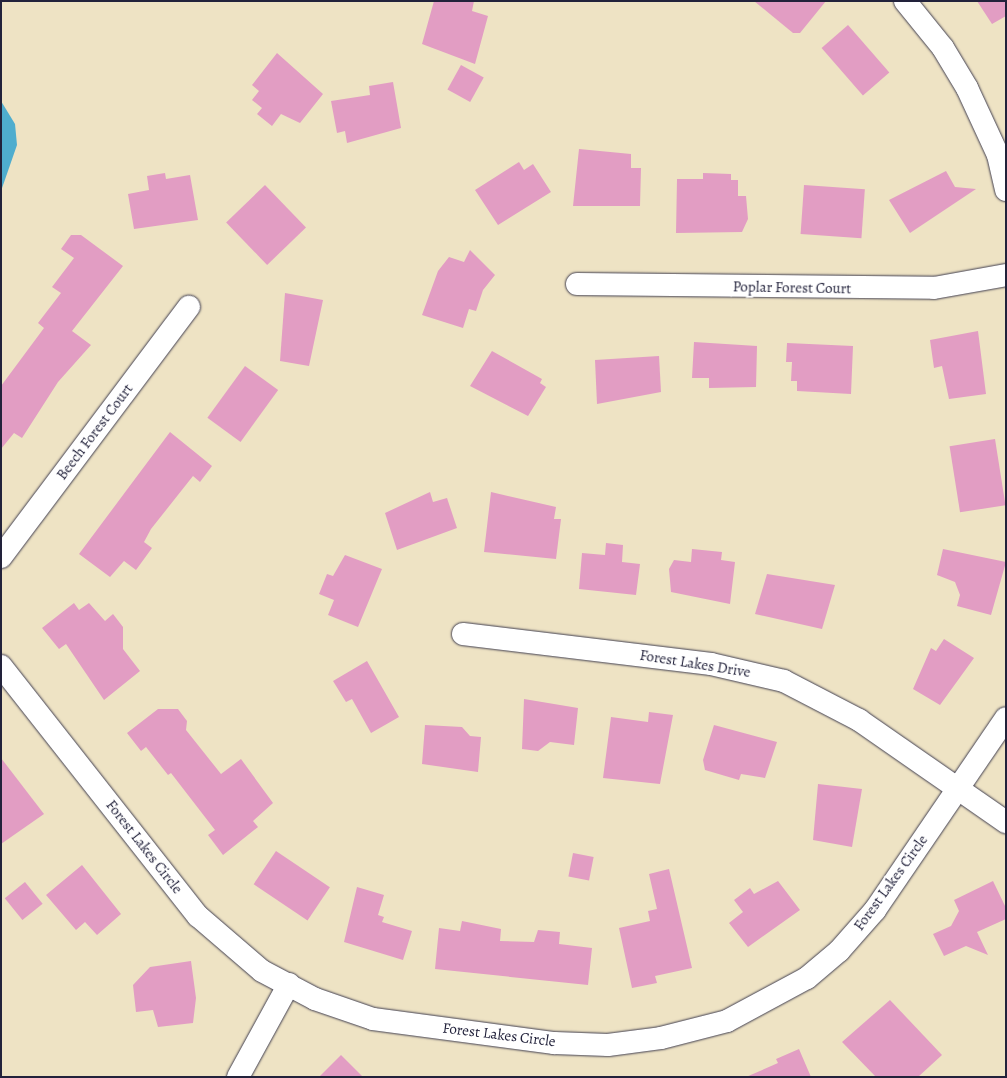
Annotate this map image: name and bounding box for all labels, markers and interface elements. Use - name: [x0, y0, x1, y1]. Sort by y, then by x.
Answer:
- street label: Poplar Forest Court: [733, 278, 851, 298]
- street label: Beech Forest Court: [53, 380, 137, 484]
- street label: Forest Lakes Drive: [638, 646, 752, 682]
- street label: Forest Lakes Circle: [102, 797, 186, 897]
- street label: Forest Lakes Circle: [850, 832, 932, 934]
- street label: Forest Lakes Circle: [441, 1019, 557, 1051]

